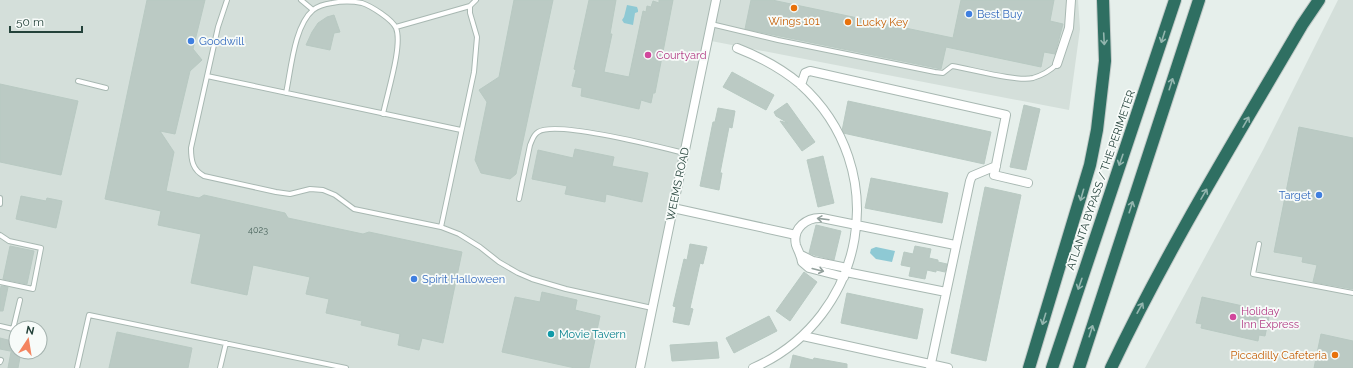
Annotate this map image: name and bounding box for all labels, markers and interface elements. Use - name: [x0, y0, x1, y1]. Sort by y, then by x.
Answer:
- marker: Wings 101: [789, 3, 799, 13]
- scale bar: [10, 8, 82, 34]
- place label: Best Buy: [977, 8, 1022, 21]
- marker: Best Buy: [964, 9, 974, 19]
- text: 50 m: [16, 15, 44, 29]
- place label: Wings 101: [768, 15, 820, 28]
- place label: Lucky Key: [856, 16, 908, 29]
- marker: Lucky Key: [843, 17, 853, 27]
- one-way arrow: [1159, 30, 1166, 43]
- one-way arrow: [1101, 32, 1108, 45]
- place label: Goodwill: [199, 35, 244, 48]
- marker: Goodwill: [186, 36, 196, 46]
- place label: Courtyard: [656, 49, 707, 62]
- marker: Courtyard: [643, 50, 653, 60]
- one-way arrow: [1168, 78, 1176, 90]
- street label: ATLANTA BYPASS / THE PERIMETER: [1064, 88, 1138, 272]
- one-way arrow: [1242, 116, 1250, 128]
- street label: WEEMS ROAD: [664, 146, 692, 222]
- one-way arrow: [1117, 154, 1125, 166]
- one-way arrow: [1078, 188, 1085, 201]
- one-way arrow: [1200, 188, 1208, 200]
- place label: Target: [1279, 189, 1311, 202]
- marker: Target: [1314, 190, 1324, 200]
- one-way arrow: [1128, 201, 1135, 214]
- one-way arrow: [817, 215, 830, 223]
- house number: 4023: [248, 225, 268, 235]
- one-way arrow: [811, 267, 824, 275]
- place label: Spirit Halloween: [422, 273, 505, 286]
- marker: Spirit Halloween: [409, 274, 419, 284]
- one-way arrow: [1076, 277, 1083, 290]
- one-way arrow: [1137, 302, 1145, 314]
- place label: Holiday Inn Express: [1241, 305, 1299, 331]
- one-way arrow: [1040, 312, 1047, 325]
- marker: Holiday Inn Express: [1228, 312, 1238, 322]
- north arrow: [8, 320, 48, 360]
- text: N: [25, 323, 35, 338]
- one-way arrow: [1088, 325, 1095, 338]
- place label: Movie Tavern: [559, 328, 626, 341]
- marker: Movie Tavern: [546, 329, 556, 339]
- place label: Piccadilly Cafeteria: [1231, 349, 1327, 362]
- marker: Piccadilly Cafeteria: [1330, 350, 1340, 360]

